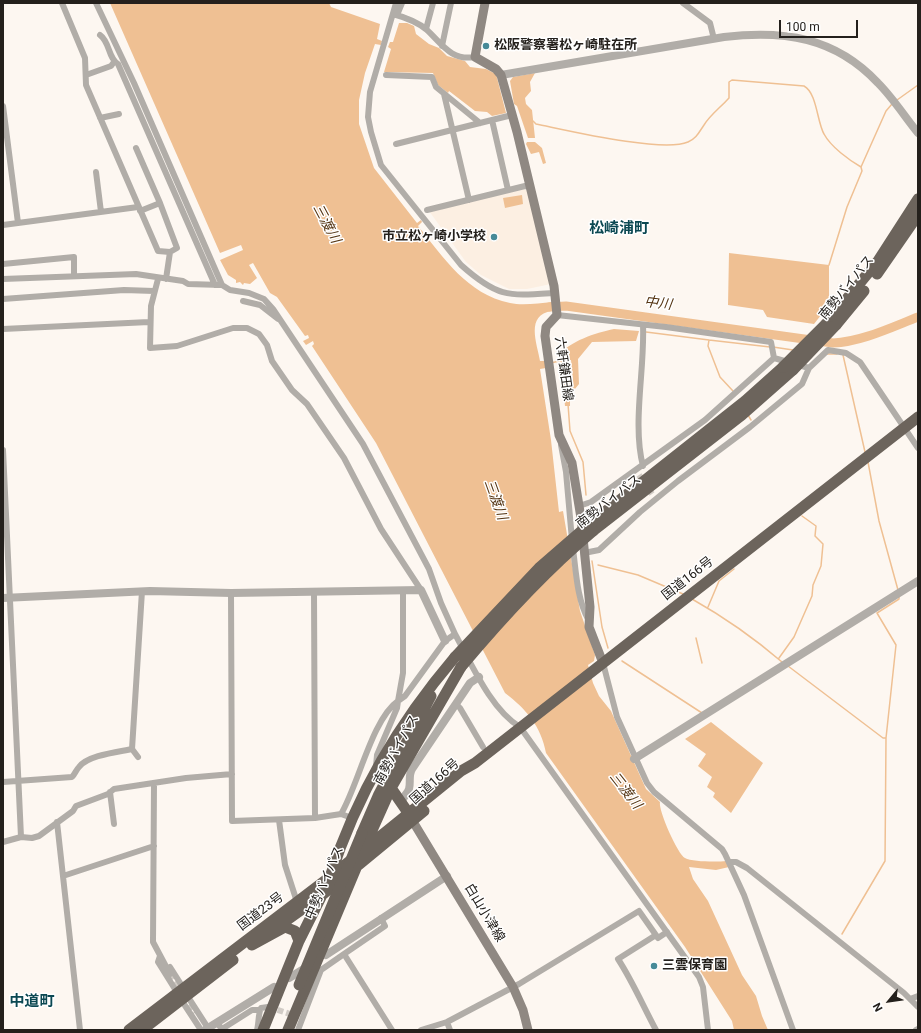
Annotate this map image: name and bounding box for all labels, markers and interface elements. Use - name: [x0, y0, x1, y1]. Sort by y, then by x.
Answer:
- scale bar: [781, 12, 860, 38]
- text: 100 m: [786, 20, 820, 34]
- place label: 松阪警察署松ヶ崎駐在所: [494, 38, 637, 54]
- marker: 松阪警察署松ヶ崎駐在所: [481, 41, 491, 51]
- water label: 三渡川: [309, 202, 343, 246]
- district label: 松崎浦町: [589, 220, 649, 238]
- place label: 市立松ヶ崎小学校: [382, 229, 486, 245]
- marker: 市立松ヶ崎小学校: [489, 232, 499, 242]
- street label: 南勢バイパス: [816, 253, 878, 323]
- water label: 中川: [643, 294, 673, 314]
- street label: 六軒鎌田線: [551, 336, 575, 402]
- street label: 南勢バイパス: [573, 472, 645, 532]
- water label: 三渡川: [480, 477, 510, 523]
- street label: 国道166号: [659, 554, 717, 604]
- street label: 南勢バイパス: [371, 712, 423, 788]
- street label: 国道166号: [407, 756, 463, 808]
- water label: 三渡川: [605, 769, 645, 813]
- street label: 中勢バイパス: [303, 844, 347, 922]
- street label: 白山小津線: [461, 881, 507, 945]
- street label: 国道23号: [235, 890, 287, 934]
- place label: 三雲保育園: [662, 958, 727, 974]
- marker: 三雲保育園: [649, 961, 659, 971]
- north arrow: [869, 981, 909, 1021]
- district label: 中道町: [10, 993, 54, 1011]
- text: N: [871, 1001, 886, 1014]

